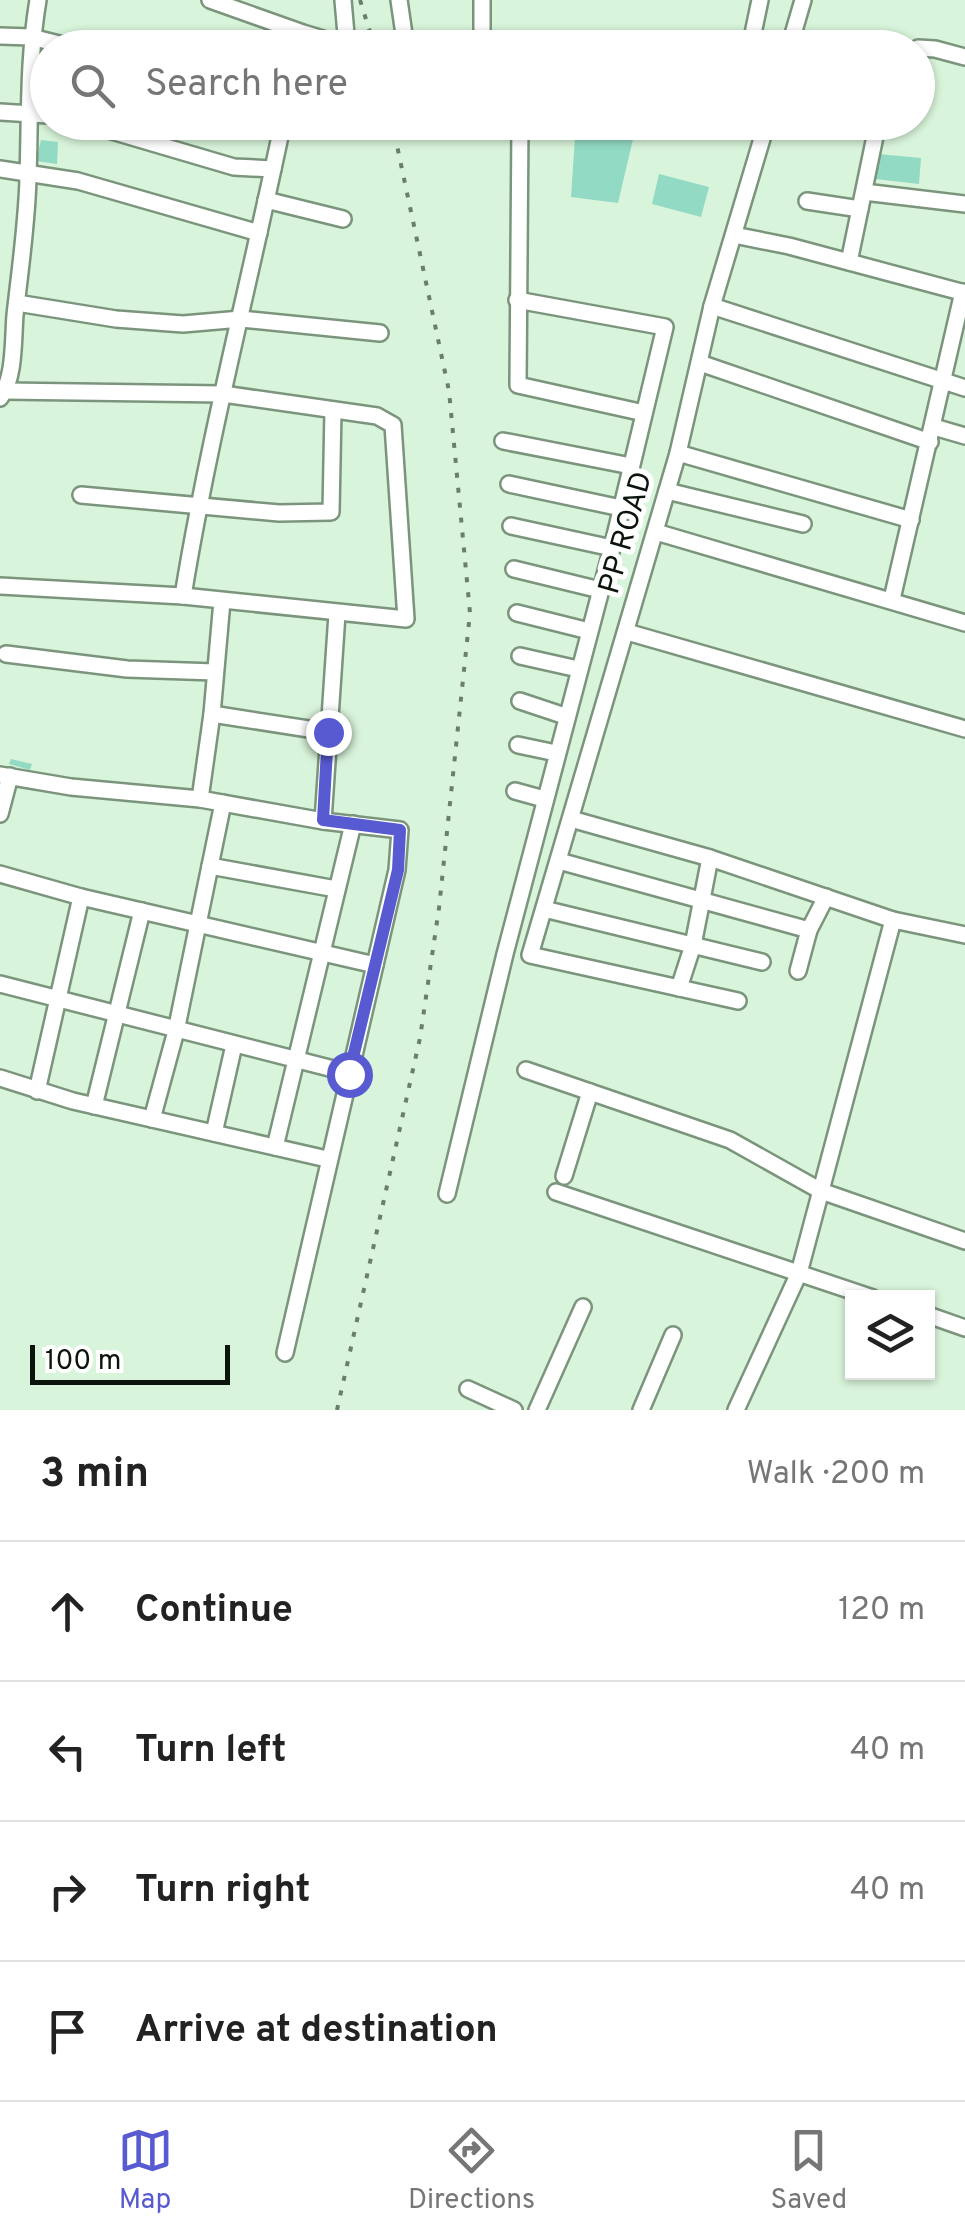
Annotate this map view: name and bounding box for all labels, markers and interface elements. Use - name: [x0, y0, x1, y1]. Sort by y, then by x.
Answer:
- search box: [30, 30, 935, 140]
- icon: search: [65, 58, 120, 113]
- text: Search here: [145, 61, 348, 110]
- street label: PP ROAD: [592, 468, 662, 598]
- route end: [306, 710, 352, 756]
- route start: [327, 1052, 373, 1098]
- map controls: [845, 1290, 935, 1380]
- button: layers: [845, 1290, 935, 1380]
- scale bar: [30, 1340, 230, 1384]
- text: 100 m: [45, 1344, 121, 1380]
- text: 3 min: [40, 1449, 149, 1502]
- text: Walk · 200 m: [747, 1455, 925, 1495]
- icon: ahead: [40, 1584, 95, 1639]
- text: Continue: [135, 1587, 293, 1636]
- text: 120 m: [838, 1591, 925, 1631]
- icon: left: [40, 1724, 95, 1779]
- text: Turn left: [135, 1727, 287, 1776]
- text: 40 m: [850, 1731, 925, 1771]
- icon: right: [40, 1864, 95, 1919]
- text: Turn right: [135, 1867, 310, 1916]
- text: 40 m: [850, 1871, 925, 1911]
- icon: arrive: [40, 2004, 95, 2059]
- text: Arrive at destination: [135, 2007, 498, 2056]
- tab: Map: [118, 2123, 173, 2219]
- tab: Directions: [408, 2123, 535, 2219]
- tab: Saved: [770, 2123, 847, 2219]

